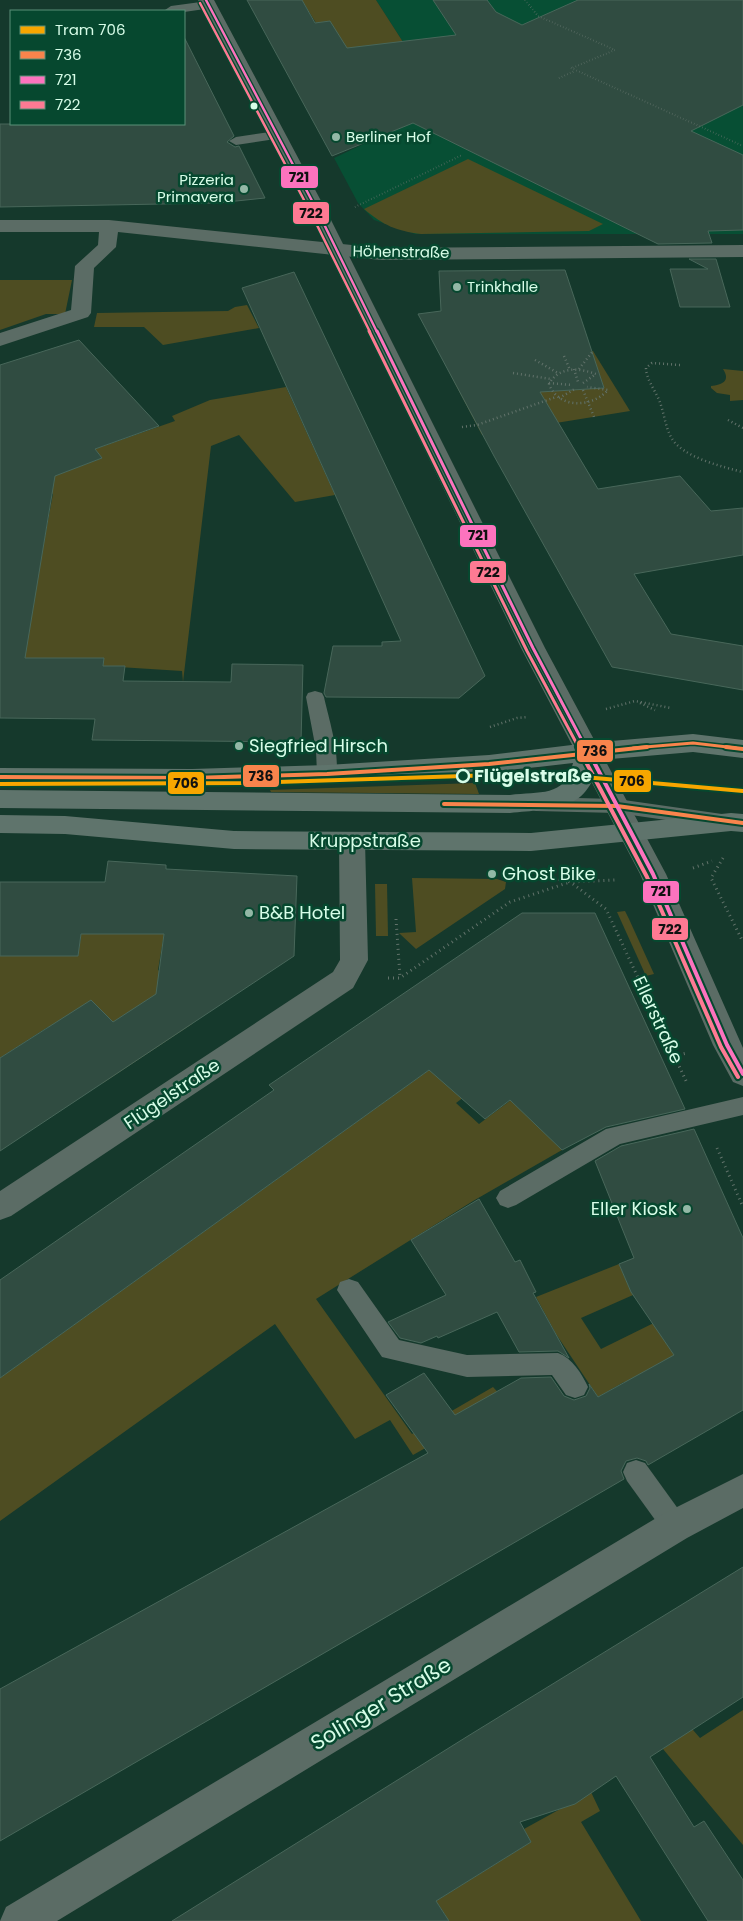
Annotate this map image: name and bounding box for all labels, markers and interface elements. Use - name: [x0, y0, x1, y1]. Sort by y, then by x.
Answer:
- legend: [10, 10, 185, 125]
- text: Tram 706: [55, 19, 125, 40]
- text: 736: [55, 44, 82, 65]
- text: 721: [55, 69, 77, 90]
- text: 722: [55, 94, 80, 115]
- unlabelled marker: [249, 101, 259, 111]
- place label: Berliner Hof: [346, 126, 431, 147]
- marker: Berliner Hof: [330, 131, 342, 143]
- line badge: 721: [280, 165, 319, 189]
- text: 721: [289, 167, 309, 187]
- place label: Pizzeria Primavera: [157, 169, 234, 207]
- marker: Pizzeria Primavera: [238, 183, 250, 195]
- line badge: 722: [292, 201, 330, 225]
- text: 722: [299, 203, 323, 223]
- street label: Höhenstraße: [352, 240, 450, 263]
- place label: Trinkhalle: [467, 276, 538, 297]
- marker: Trinkhalle: [451, 281, 463, 293]
- line badge: 721: [459, 524, 497, 548]
- text: 721: [468, 525, 488, 545]
- line badge: 722: [469, 560, 507, 584]
- text: 722: [476, 562, 500, 582]
- place label: Siegfried Hirsch: [249, 733, 388, 758]
- line badge: 736: [576, 739, 614, 763]
- marker: Siegfried Hirsch: [233, 740, 245, 752]
- text: 736: [583, 741, 608, 761]
- place label: Flügelstraße: [474, 763, 592, 788]
- line badge: 736: [242, 764, 280, 788]
- text: 736: [249, 766, 274, 786]
- marker: Flügelstraße: [456, 769, 470, 783]
- line badge: 706: [613, 769, 652, 793]
- line badge: 706: [167, 771, 205, 795]
- text: 706: [619, 771, 645, 791]
- text: 706: [173, 773, 199, 793]
- street label: Kruppstraße: [309, 828, 421, 853]
- place label: Ghost Bike: [502, 861, 596, 886]
- marker: Ghost Bike: [486, 868, 498, 880]
- line badge: 721: [642, 880, 680, 904]
- text: 721: [651, 881, 671, 901]
- place label: B&B Hotel: [259, 900, 345, 925]
- marker: B&B Hotel: [243, 907, 255, 919]
- line badge: 722: [651, 917, 689, 941]
- text: 722: [658, 919, 682, 939]
- street label: Ellerstraße: [627, 972, 690, 1068]
- street label: Flügelstraße: [119, 1052, 225, 1135]
- place label: Eller Kiosk: [591, 1196, 678, 1221]
- marker: Eller Kiosk: [681, 1203, 693, 1215]
- street label: Solinger Straße: [305, 1650, 457, 1757]

